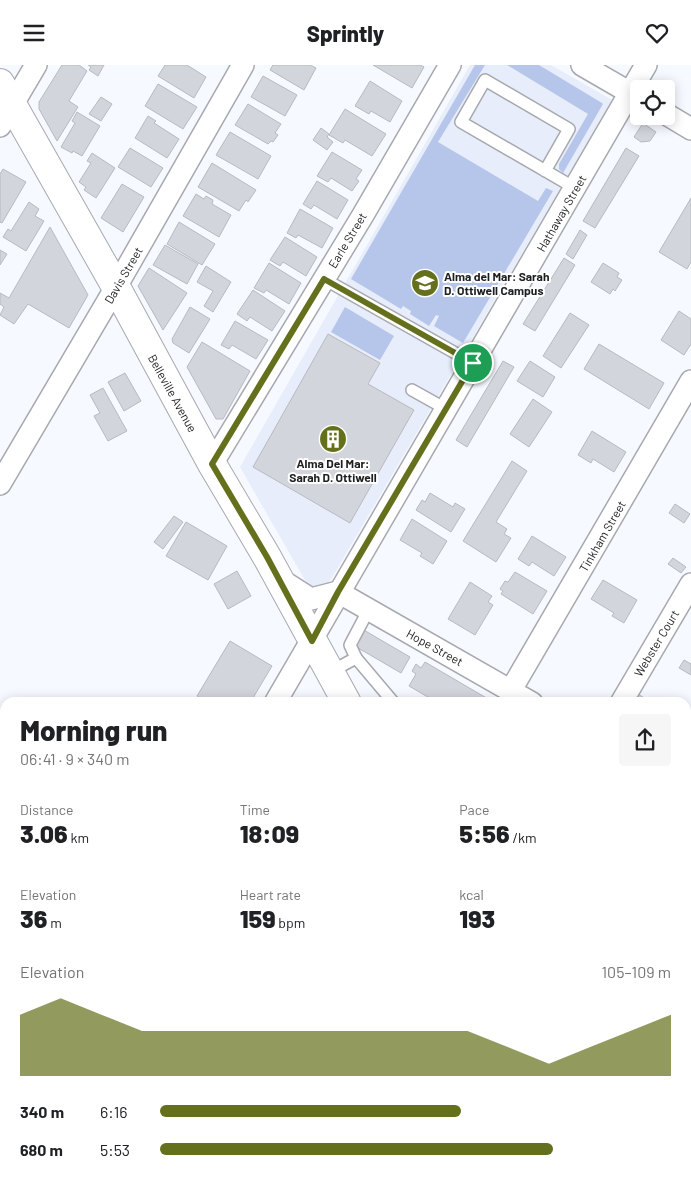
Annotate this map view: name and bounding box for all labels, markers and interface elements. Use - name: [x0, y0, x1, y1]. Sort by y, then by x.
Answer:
- icon: menu: [20, 19, 48, 47]
- icon: heart: [643, 19, 671, 47]
- text: Sprintly: [307, 20, 384, 46]
- map controls: [630, 80, 675, 125]
- button: locate: [630, 80, 675, 125]
- street label: Hathaway Street: [533, 172, 589, 254]
- street label: Earle Street: [325, 210, 369, 270]
- street label: Davis Street: [101, 244, 145, 306]
- school or university icon: Alma del Mar: Sarah D. Ottiwell Campus: [410, 268, 440, 298]
- place label: Alma del Mar: Sarah D. Ottiwell Campus: [444, 269, 550, 297]
- pin: [452, 342, 494, 384]
- icon: arrive: [459, 349, 487, 377]
- street label: Belleville Avenue: [146, 352, 200, 434]
- building icon: Alma Del Mar: Sarah D. Ottiwell: [318, 424, 348, 454]
- place label: Alma Del Mar: Sarah D. Ottiwell: [289, 456, 377, 484]
- street label: Tinkham Street: [576, 498, 628, 574]
- street label: Webster Court: [631, 607, 681, 679]
- street label: Hope Street: [404, 626, 466, 668]
- text: Morning run: [20, 713, 168, 747]
- button: share: [619, 714, 671, 766]
- text: 06:41 · 9 × 340 m: [20, 749, 129, 768]
- text: Distance: [20, 801, 73, 818]
- text: Time: [240, 801, 270, 818]
- text: Pace: [459, 801, 489, 818]
- text: 3.06: [20, 818, 68, 848]
- text: 18:09: [240, 818, 299, 848]
- text: 5:56: [459, 818, 510, 848]
- text: km: [68, 829, 89, 846]
- text: /km: [510, 829, 537, 846]
- text: Elevation: [20, 886, 76, 903]
- text: Heart rate: [240, 886, 301, 903]
- text: kcal: [459, 886, 484, 903]
- text: 36: [20, 903, 47, 933]
- text: 159: [240, 903, 276, 933]
- text: 193: [459, 903, 495, 933]
- text: m: [47, 914, 62, 931]
- text: bpm: [276, 914, 305, 931]
- text: Elevation: [20, 962, 84, 981]
- text: 105–109 m: [602, 962, 671, 981]
- text: 340 m: [20, 1102, 64, 1121]
- text: 6:16: [100, 1102, 128, 1121]
- text: 680 m: [20, 1140, 63, 1159]
- text: 5:53: [100, 1140, 130, 1159]

